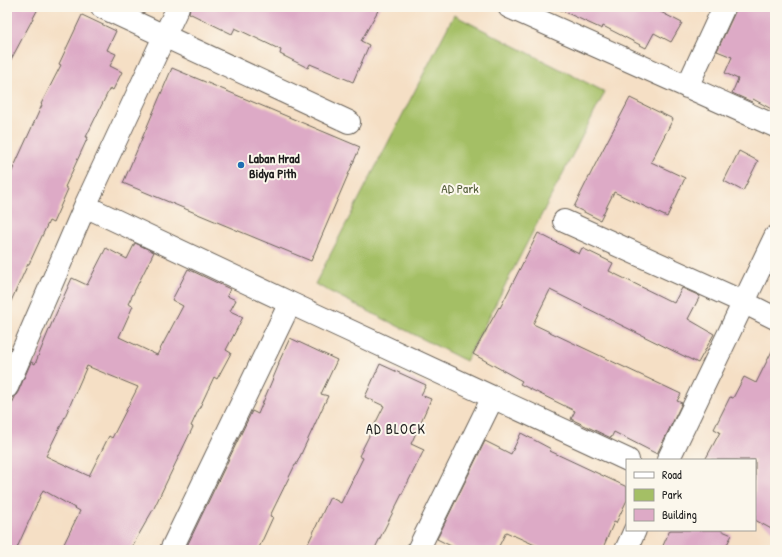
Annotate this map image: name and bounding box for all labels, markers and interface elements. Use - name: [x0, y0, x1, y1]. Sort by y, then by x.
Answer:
- place label: Laban Hrad Bidya Pith: [249, 149, 300, 183]
- marker: Laban Hrad Bidya Pith: [236, 160, 246, 170]
- park label: AD Park: [441, 179, 479, 197]
- district label: AD BLOCK: [366, 419, 426, 438]
- legend: [626, 459, 756, 531]
- text: Road: [662, 466, 682, 483]
- text: Park: [662, 486, 682, 503]
- text: Building: [662, 506, 697, 523]

